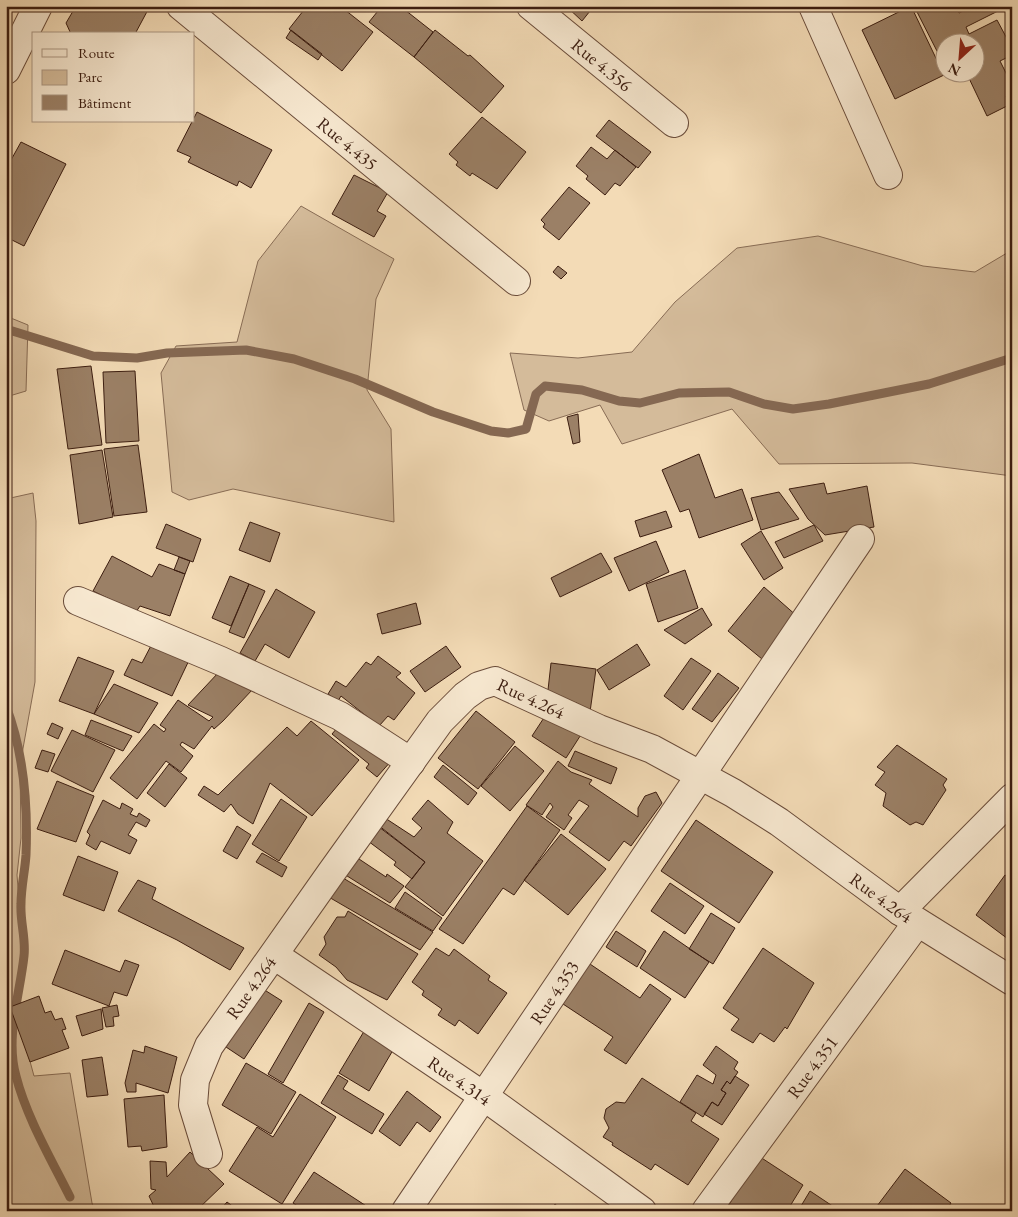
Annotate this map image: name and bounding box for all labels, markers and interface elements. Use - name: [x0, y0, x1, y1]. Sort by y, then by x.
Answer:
- legend: [32, 32, 195, 122]
- north arrow: [936, 32, 986, 82]
- street label: Rue 4.356: [567, 33, 638, 96]
- text: Route: [78, 43, 115, 62]
- text: N: [945, 59, 963, 80]
- text: Parc: [78, 67, 103, 86]
- text: Bâtiment: [78, 93, 132, 112]
- street label: Rue 4.435: [313, 111, 383, 175]
- street label: Rue 4.264: [494, 672, 569, 723]
- street label: Rue 4.264: [846, 867, 917, 928]
- street label: Rue 4.264: [220, 951, 281, 1023]
- street label: Rue 4.353: [524, 956, 583, 1028]
- street label: Rue 4.351: [781, 1031, 842, 1102]
- street label: Rue 4.314: [424, 1051, 496, 1110]

